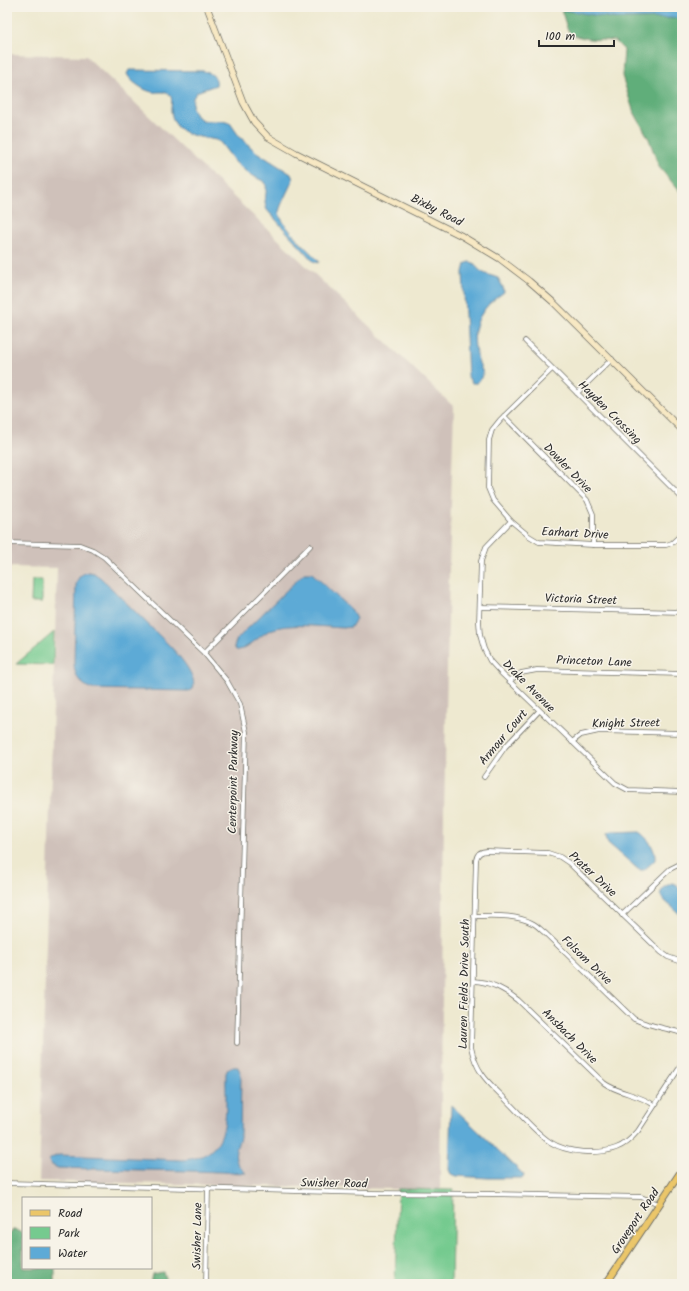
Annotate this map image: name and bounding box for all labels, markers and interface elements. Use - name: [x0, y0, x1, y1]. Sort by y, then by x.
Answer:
- scale bar: [539, 22, 614, 48]
- text: 100 m: [545, 27, 576, 46]
- street label: Bixby Road: [407, 189, 467, 232]
- street label: Hayden Crossing: [573, 376, 646, 449]
- street label: Dowler Drive: [539, 439, 597, 498]
- street label: Earhart Drive: [541, 522, 610, 545]
- street label: Victoria Street: [544, 589, 618, 610]
- street label: Princeton Lane: [556, 651, 633, 672]
- street label: Drake Avenue: [498, 655, 560, 718]
- street label: Armour Court: [474, 705, 533, 769]
- street label: Knight Street: [592, 713, 661, 734]
- street label: Centerpoint Parkway: [223, 730, 244, 834]
- street label: Prater Drive: [564, 847, 622, 902]
- street label: Lauren Fields Drive South: [454, 919, 475, 1049]
- street label: Folsom Drive: [557, 931, 617, 990]
- street label: Ansbach Drive: [537, 1004, 602, 1069]
- street label: Swisher Road: [300, 1173, 369, 1194]
- street label: Groveport Road: [606, 1184, 665, 1258]
- legend: [22, 1197, 152, 1269]
- street label: Swisher Lane: [187, 1202, 208, 1270]
- text: Road: [58, 1204, 83, 1223]
- text: Park: [58, 1224, 80, 1243]
- text: Water: [58, 1244, 88, 1263]

